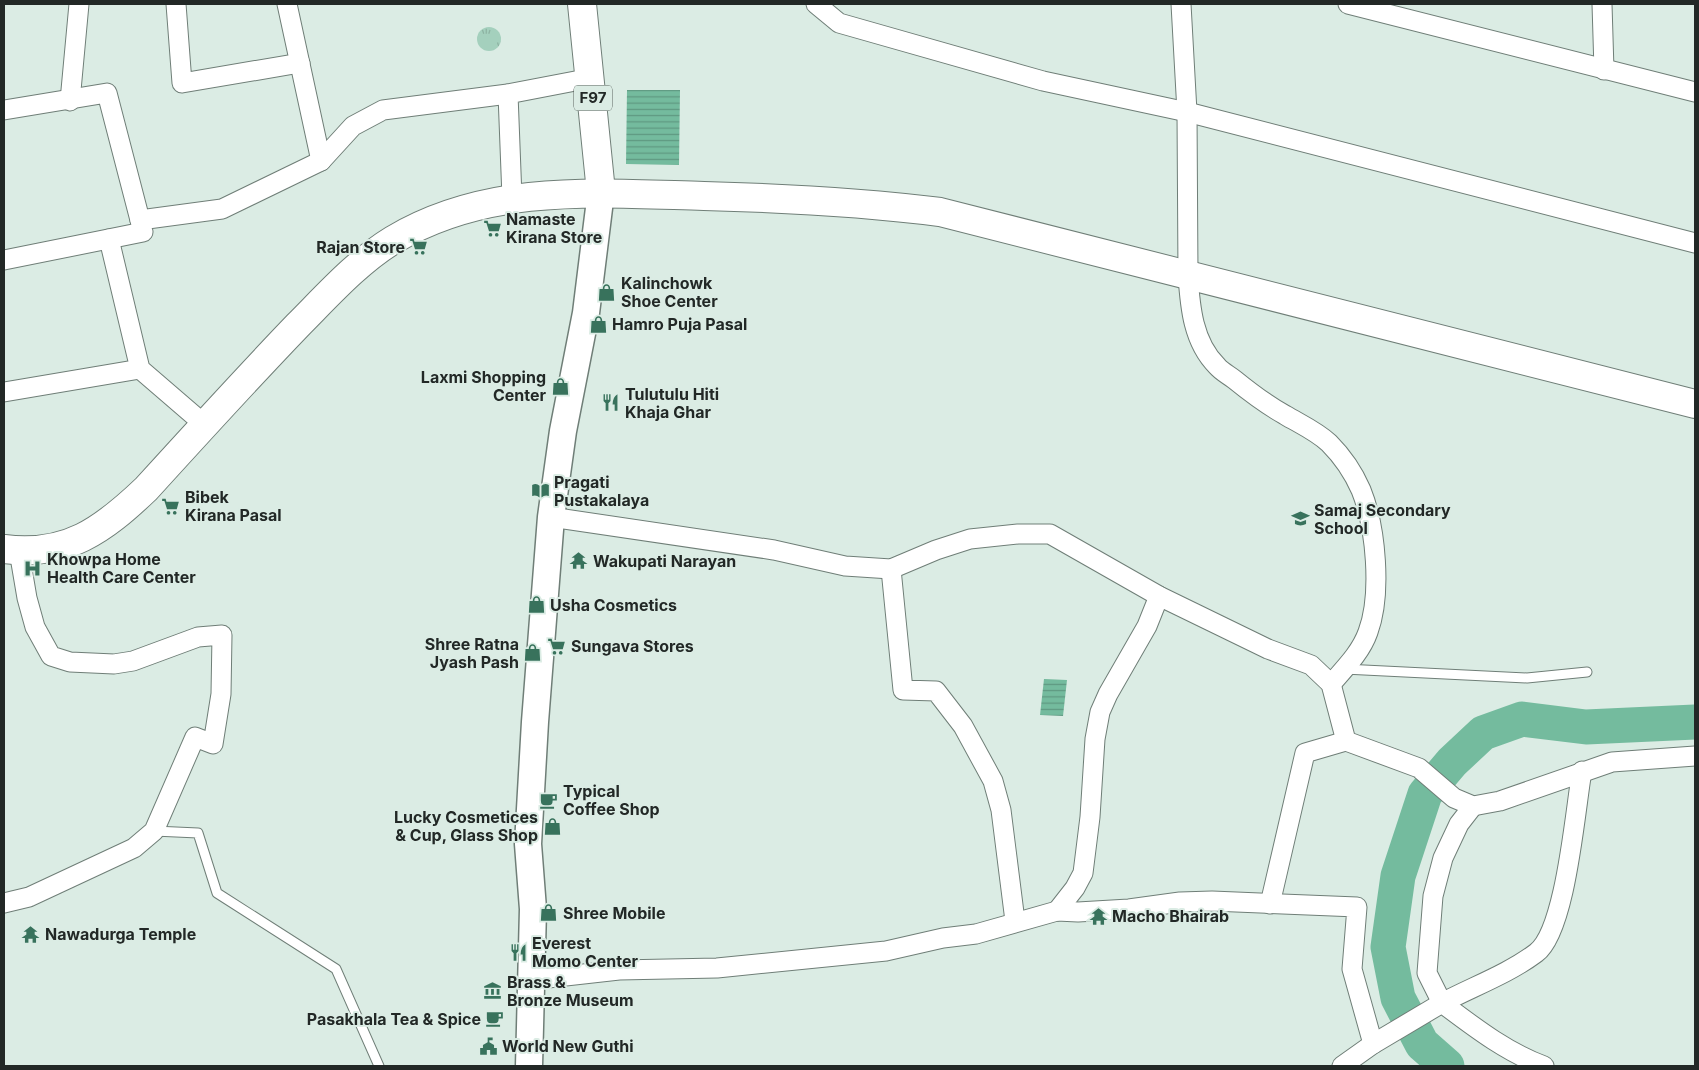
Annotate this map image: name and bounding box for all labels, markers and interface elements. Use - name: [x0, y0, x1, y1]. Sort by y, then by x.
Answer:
- road number: F97: [574, 86, 612, 110]
- place label: Namaste Kirana Store: [506, 209, 602, 247]
- supermarket icon: Namaste Kirana Store: [482, 218, 502, 238]
- place label: Rajan Store: [316, 237, 405, 257]
- supermarket icon: Rajan Store: [409, 237, 429, 257]
- place label: Kalinchowk Shoe Center: [621, 273, 718, 311]
- shop icon: Kalinchowk Shoe Center: [597, 282, 617, 302]
- shop icon: Hamro Puja Pasal: [588, 314, 608, 334]
- place label: Hamro Puja Pasal: [612, 314, 747, 334]
- place label: Laxmi Shopping Center: [421, 367, 546, 405]
- shop icon: Laxmi Shopping Center: [550, 376, 570, 396]
- place label: Tulutulu Hiti Khaja Ghar: [625, 384, 719, 422]
- restaurant icon: Tulutulu Hiti Khaja Ghar: [601, 393, 621, 413]
- place label: Pragati Pustakalaya: [554, 472, 649, 510]
- library icon: Pragati Pustakalaya: [530, 481, 550, 501]
- place label: Bibek Kirana Pasal: [185, 487, 282, 525]
- supermarket icon: Bibek Kirana Pasal: [161, 496, 181, 516]
- place label: Samaj Secondary School: [1314, 500, 1451, 538]
- school or university icon: Samaj Secondary School: [1290, 509, 1310, 529]
- place label: Khowpa Home Health Care Center: [47, 549, 196, 587]
- temple icon: Wakupati Narayan: [569, 551, 589, 571]
- place label: Wakupati Narayan: [593, 551, 736, 571]
- hospital icon: Khowpa Home Health Care Center: [23, 558, 43, 578]
- shop icon: Usha Cosmetics: [526, 595, 546, 615]
- place label: Usha Cosmetics: [550, 595, 677, 615]
- place label: Shree Ratna Jyash Pash: [425, 634, 519, 672]
- supermarket icon: Sungava Stores: [547, 636, 567, 656]
- place label: Sungava Stores: [571, 636, 694, 656]
- shop icon: Shree Ratna Jyash Pash: [523, 643, 543, 663]
- place label: Typical Coffee Shop: [563, 781, 660, 819]
- cafe icon: Typical Coffee Shop: [539, 790, 559, 810]
- place label: Lucky Cosmetices & Cup, Glass Shop: [394, 807, 538, 845]
- shop icon: Lucky Cosmetices & Cup, Glass Shop: [542, 816, 562, 836]
- shop icon: Shree Mobile: [539, 903, 559, 923]
- place label: Shree Mobile: [563, 903, 665, 923]
- temple icon: Macho Bhairab: [1088, 906, 1108, 926]
- place label: Macho Bhairab: [1112, 906, 1229, 926]
- temple icon: Nawadurga Temple: [21, 924, 41, 944]
- place label: Nawadurga Temple: [45, 924, 196, 944]
- place label: Everest Momo Center: [532, 933, 638, 971]
- restaurant icon: Everest Momo Center: [508, 942, 528, 962]
- place label: Brass & Bronze Museum: [507, 972, 634, 1010]
- museum icon: Brass & Bronze Museum: [483, 981, 503, 1001]
- place label: Pasakhala Tea & Spice: [307, 1009, 481, 1029]
- cafe icon: Pasakhala Tea & Spice: [485, 1009, 505, 1029]
- public building icon: World New Guthi: [478, 1036, 498, 1056]
- place label: World New Guthi: [502, 1036, 634, 1056]

